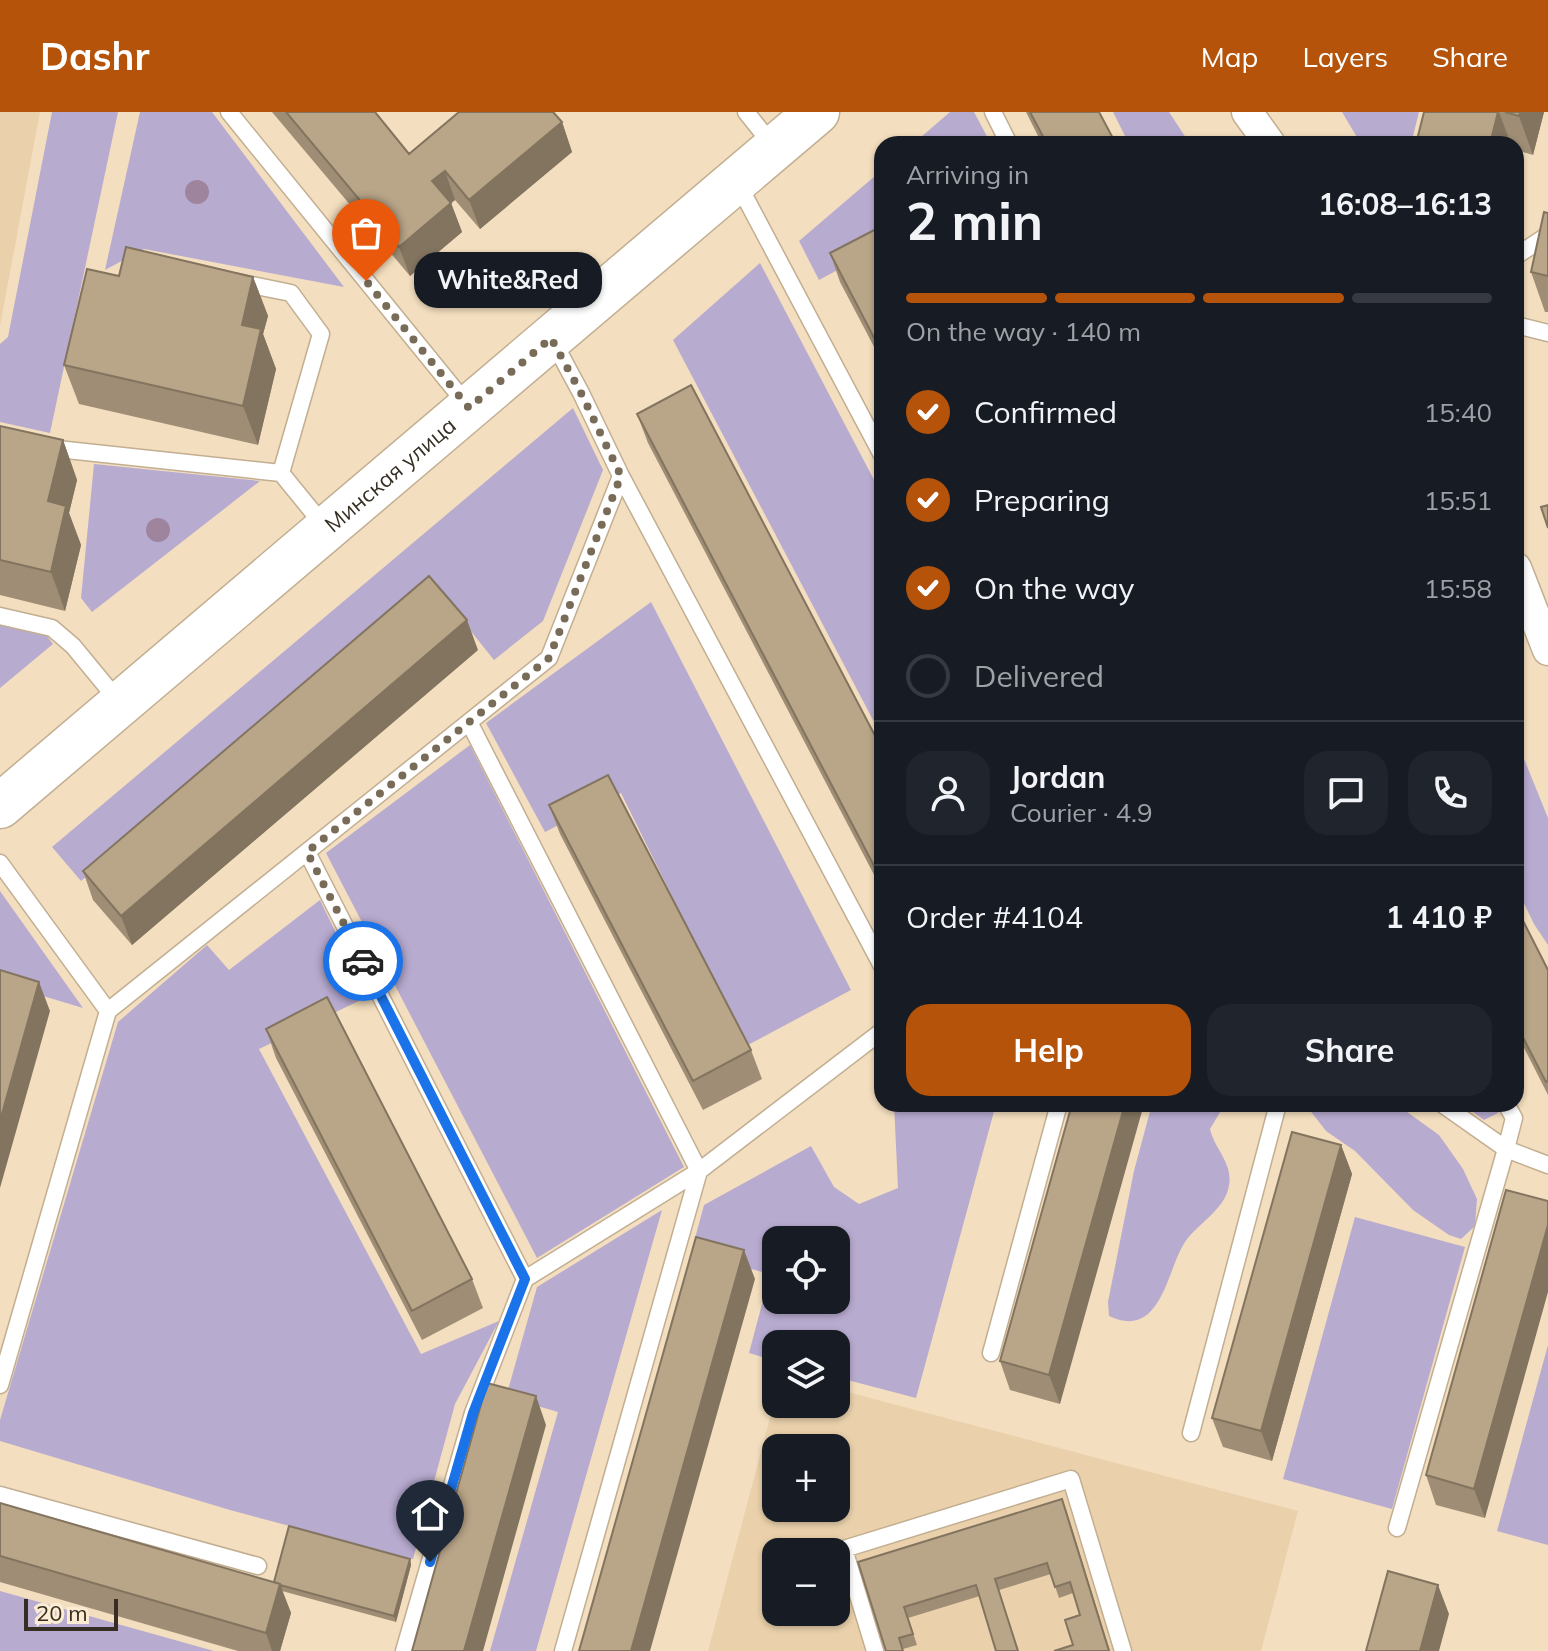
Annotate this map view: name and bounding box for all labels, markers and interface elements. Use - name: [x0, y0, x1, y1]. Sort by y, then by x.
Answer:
- text: Dashr: [40, 32, 149, 80]
- text: Map: [1201, 39, 1258, 74]
- text: Layers: [1302, 39, 1388, 74]
- text: Share: [1432, 39, 1508, 74]
- text: Arriving in: [906, 158, 1029, 191]
- text: 16:08–16:13: [1318, 185, 1492, 223]
- text: 2 min: [906, 188, 1043, 253]
- pin: [332, 199, 400, 281]
- icon: bag: [344, 211, 388, 255]
- callout: White&Red: [414, 253, 602, 309]
- text: White&Red: [437, 263, 579, 296]
- text: On the way · 140 m: [906, 315, 1141, 348]
- icon: check: [906, 390, 950, 434]
- text: Confirmed: [974, 393, 1117, 431]
- text: 15:40: [1424, 396, 1492, 429]
- street label: Минская улица: [319, 411, 462, 538]
- icon: check: [906, 478, 950, 522]
- text: Preparing: [974, 481, 1110, 519]
- text: 15:51: [1424, 484, 1492, 517]
- icon: check: [906, 566, 950, 610]
- text: On the way: [974, 569, 1134, 607]
- text: 15:58: [1424, 572, 1492, 605]
- text: Delivered: [974, 657, 1104, 695]
- button: person: [906, 751, 990, 835]
- button: chat: [1304, 751, 1388, 835]
- button: phone: [1408, 751, 1492, 835]
- text: Jordan: [1010, 758, 1105, 796]
- text: Courier · 4.9: [1010, 796, 1153, 829]
- text: Order #4104: [906, 898, 1083, 936]
- text: 1 410 ₽: [1386, 898, 1492, 936]
- courier: [323, 921, 403, 1001]
- icon: car: [341, 939, 385, 983]
- button: Help: [906, 1004, 1191, 1096]
- button: Share: [1207, 1004, 1492, 1096]
- map controls: [762, 1226, 850, 1626]
- button: locate: [762, 1226, 850, 1314]
- button: layers: [762, 1330, 850, 1418]
- button: +: [762, 1434, 850, 1522]
- pin: [396, 1480, 464, 1562]
- icon: home: [408, 1492, 452, 1536]
- button: −: [762, 1538, 850, 1626]
- scale bar: [24, 1595, 118, 1631]
- text: 20 m: [36, 1599, 87, 1627]

